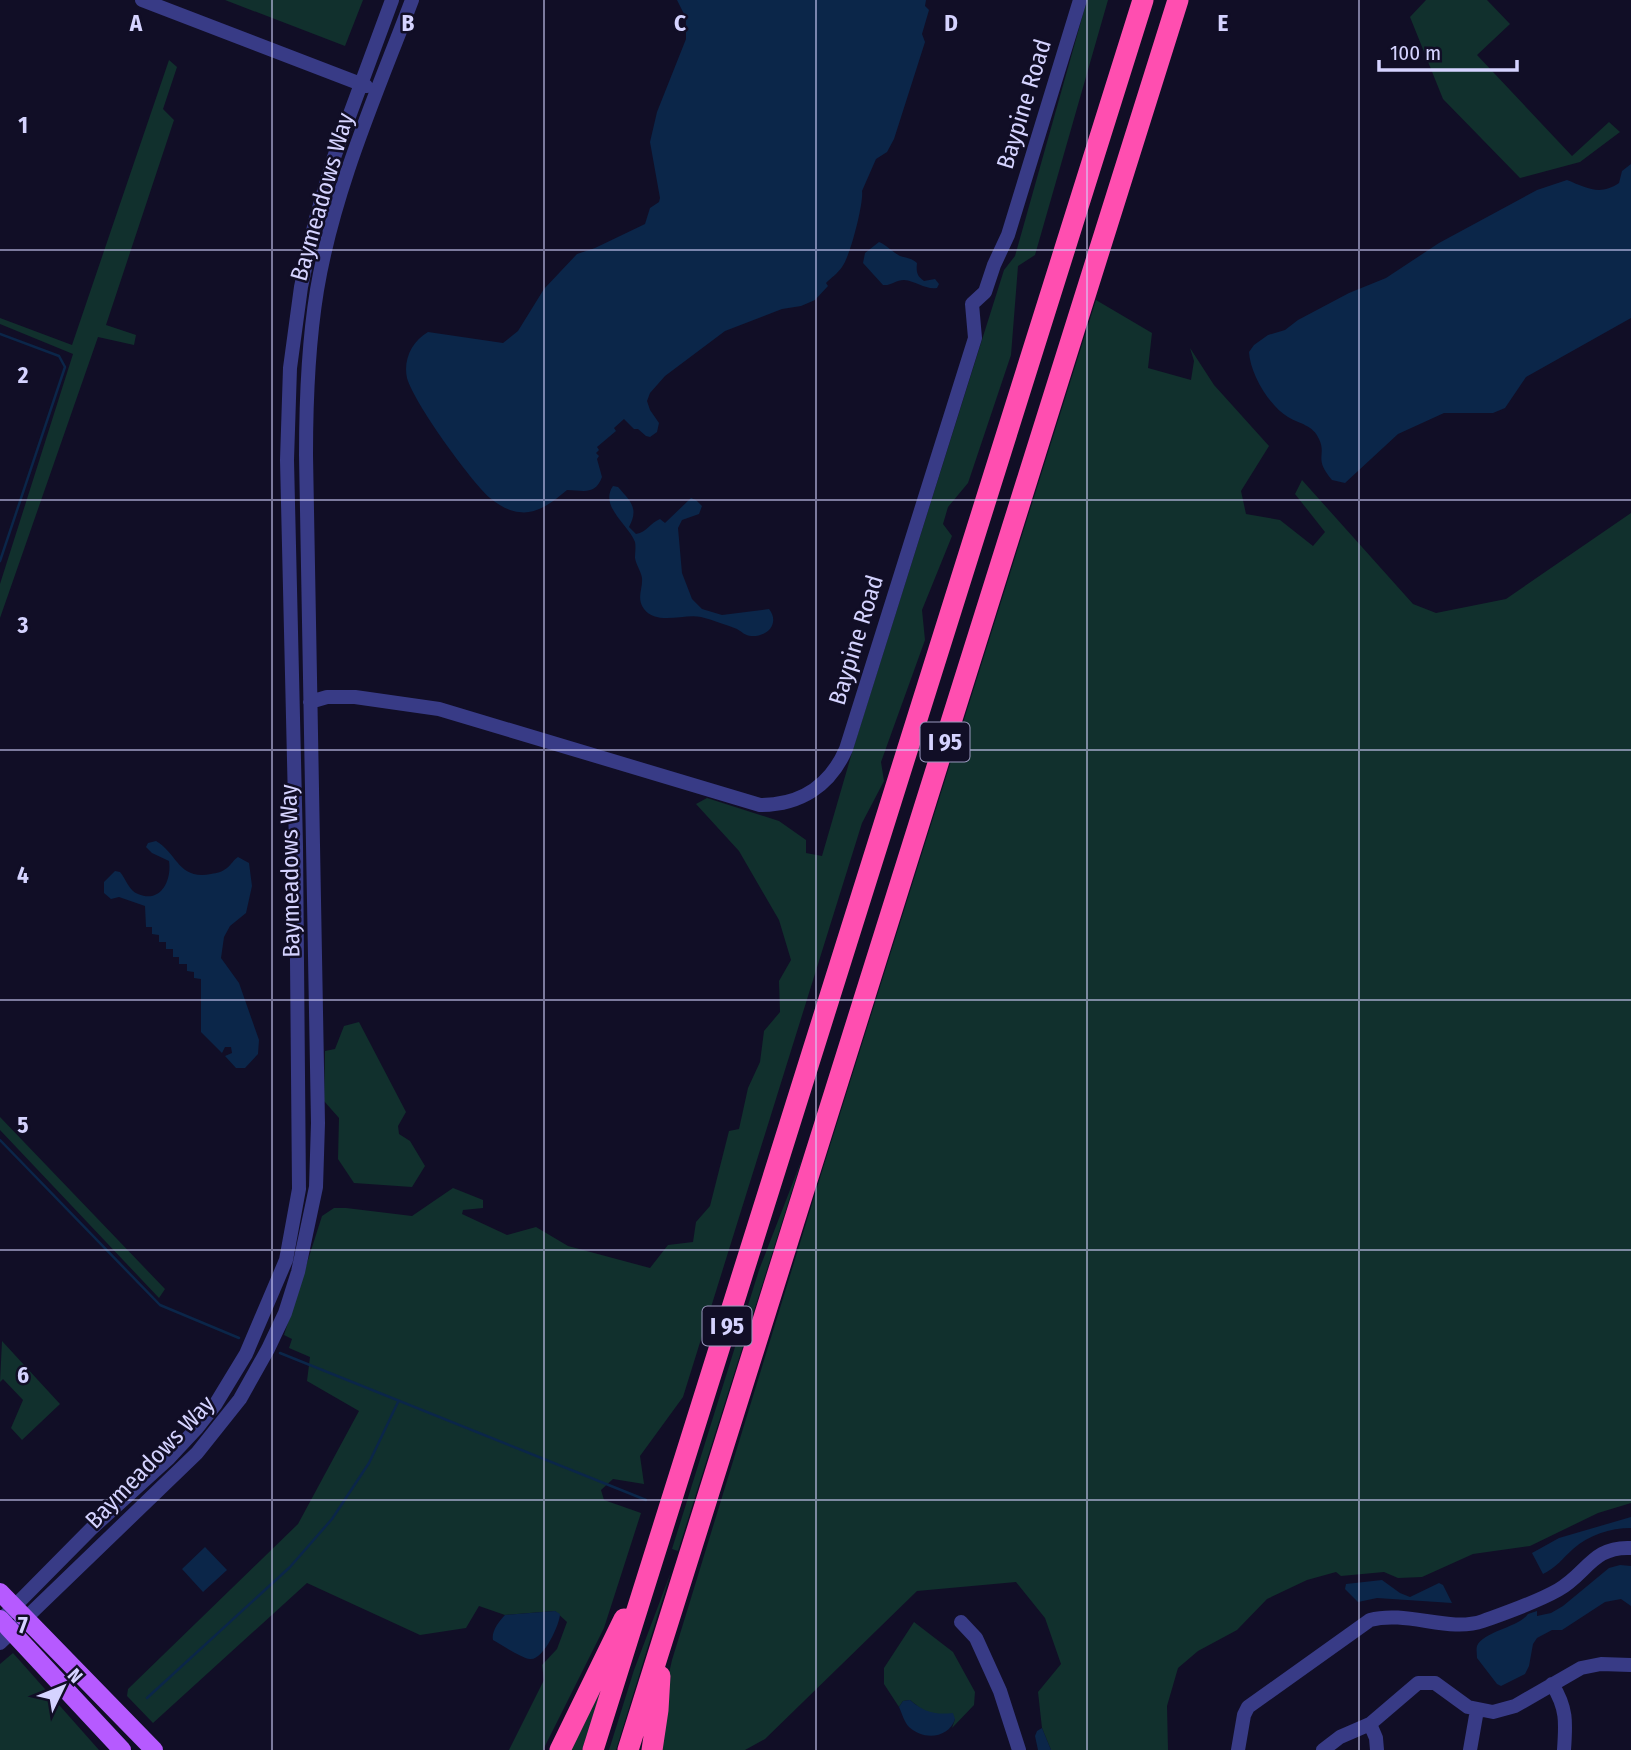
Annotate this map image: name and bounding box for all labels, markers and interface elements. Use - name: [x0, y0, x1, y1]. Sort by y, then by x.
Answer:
- text: A: [129, 9, 143, 37]
- text: B: [402, 9, 415, 37]
- text: C: [674, 9, 686, 37]
- text: D: [944, 9, 958, 37]
- text: E: [1218, 9, 1229, 37]
- scale bar: [1379, 28, 1517, 72]
- street label: Baypine Road: [991, 36, 1057, 172]
- text: 100 m: [1390, 40, 1441, 66]
- street label: Baymeadows Way: [285, 109, 359, 284]
- text: 1: [18, 111, 28, 139]
- text: 2: [17, 361, 29, 389]
- street label: Baypine Road: [823, 572, 889, 708]
- text: 3: [17, 611, 29, 639]
- road number: I 95: [920, 722, 970, 762]
- street label: Baymeadows Way: [274, 784, 306, 958]
- text: 4: [17, 861, 29, 889]
- text: 5: [17, 1111, 29, 1139]
- road number: I 95: [702, 1306, 752, 1345]
- text: 6: [17, 1361, 29, 1389]
- street label: Baymeadows Way: [80, 1390, 221, 1534]
- text: 7: [18, 1611, 28, 1639]
- north arrow: [28, 1652, 98, 1722]
- text: N: [63, 1664, 87, 1688]

